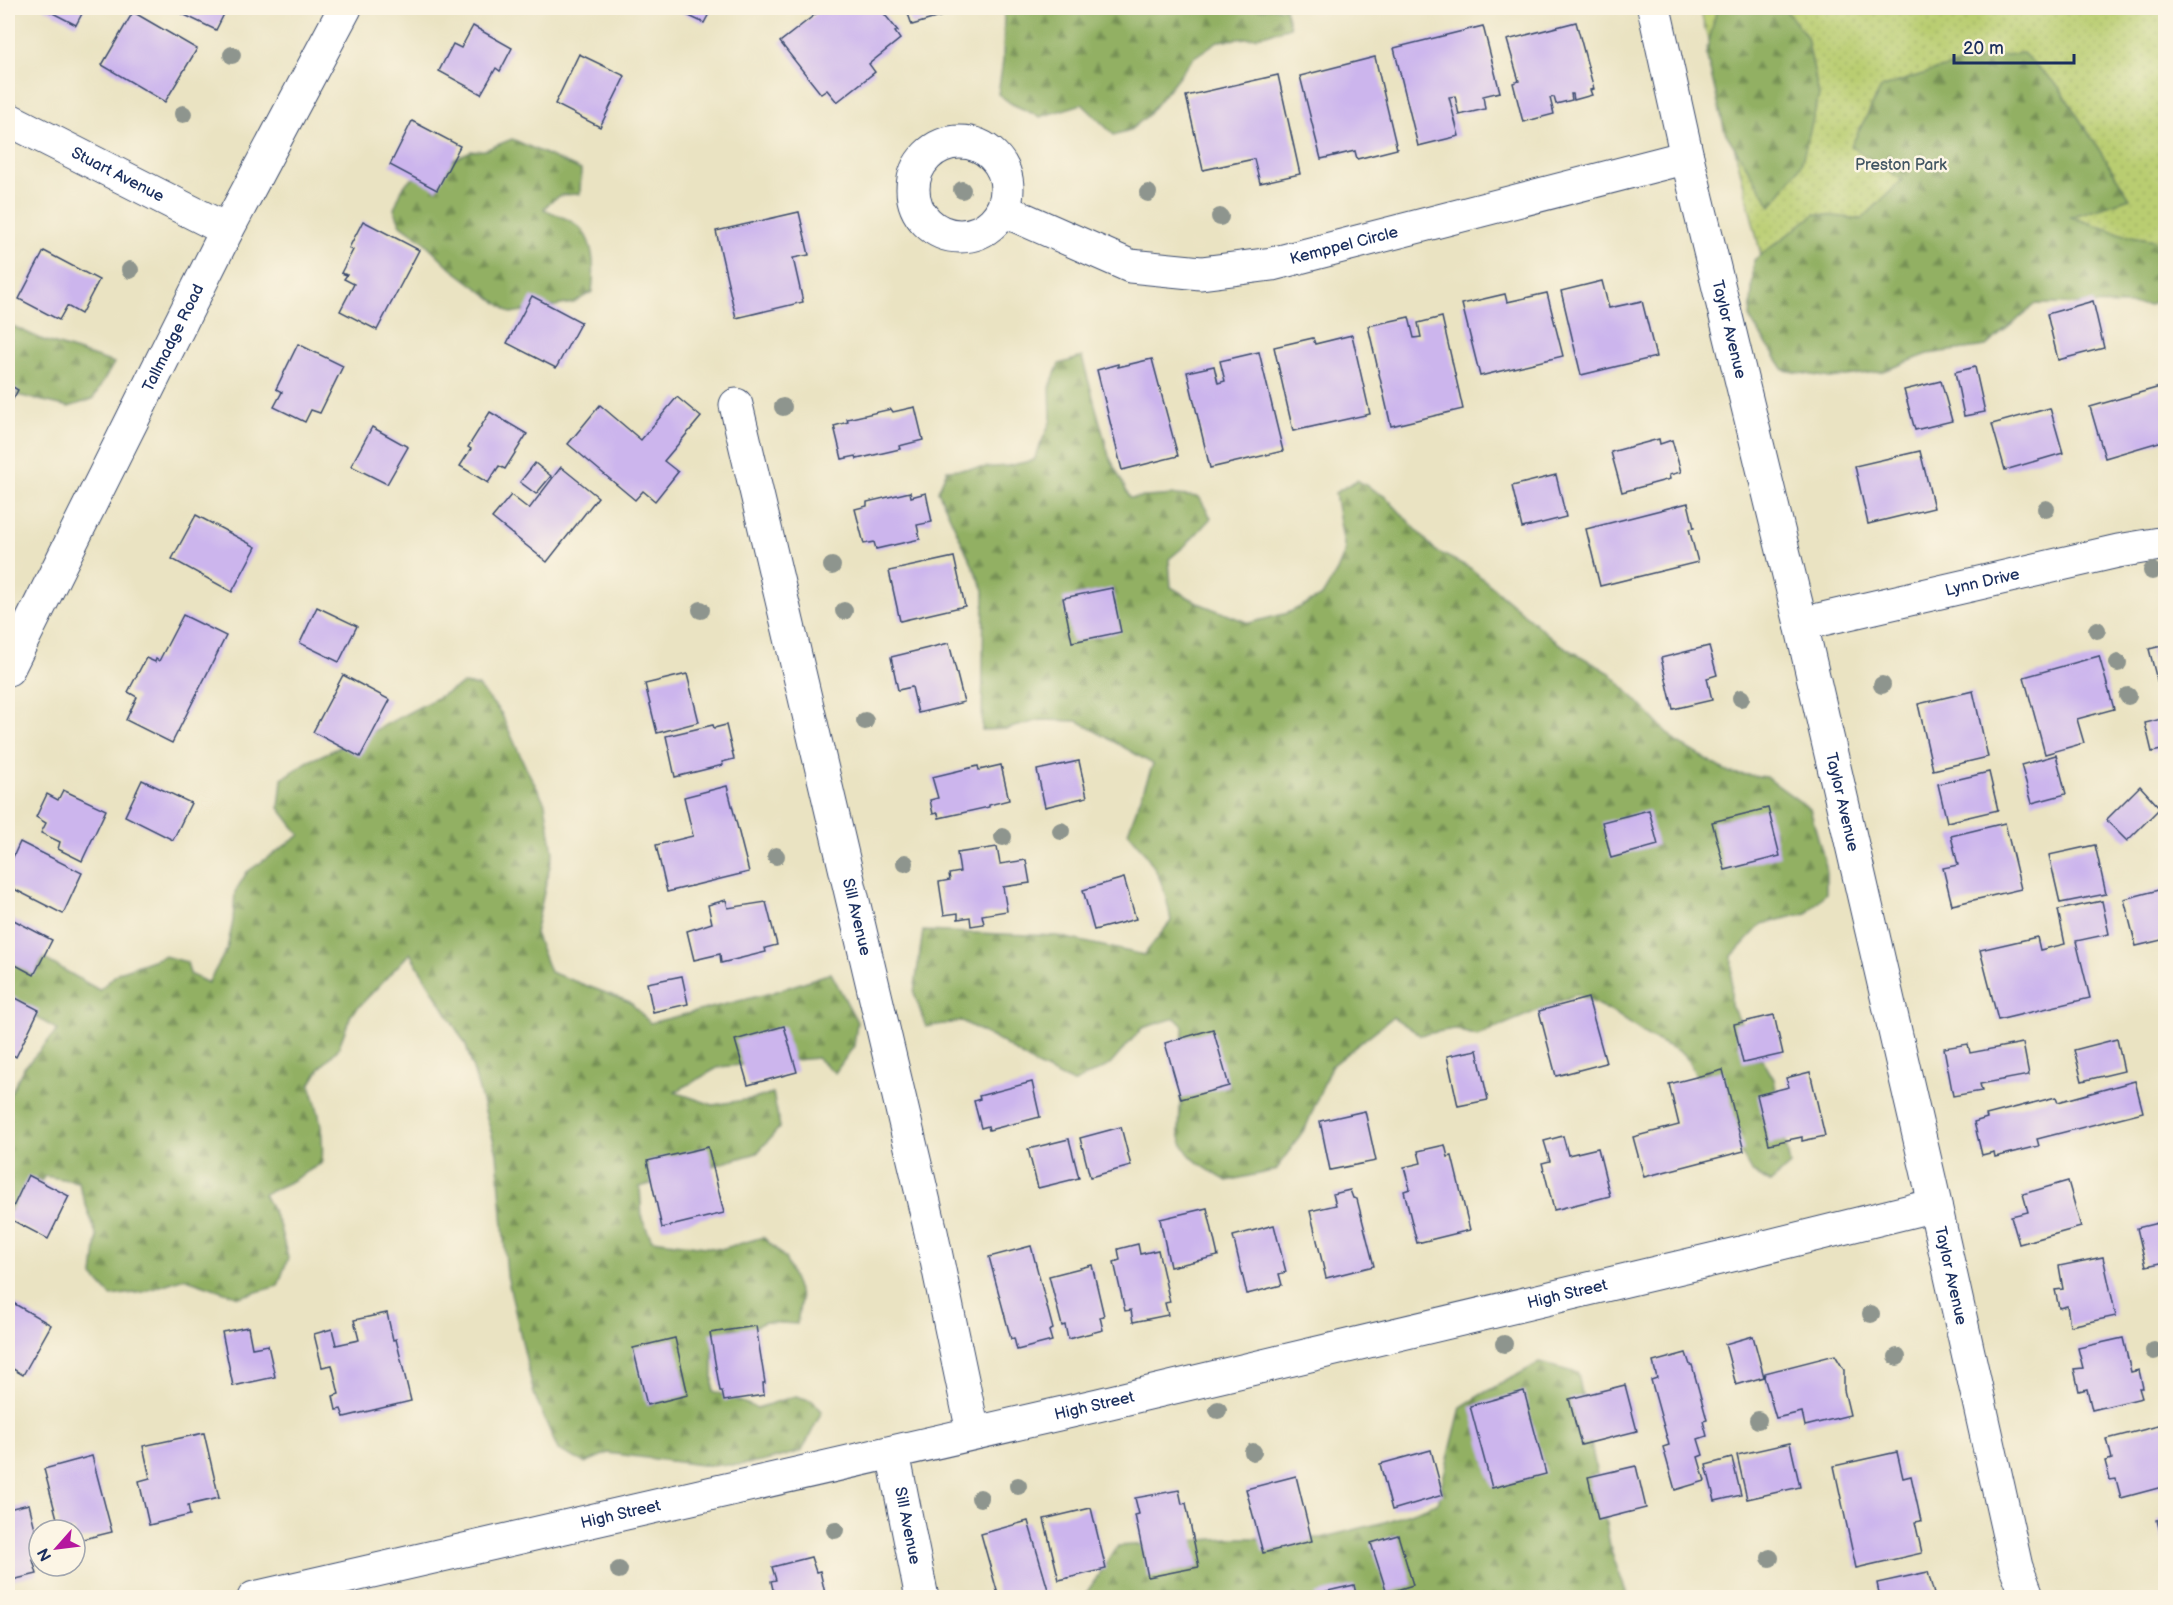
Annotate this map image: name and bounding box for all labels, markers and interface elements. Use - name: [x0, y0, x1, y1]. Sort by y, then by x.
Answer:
- scale bar: [1954, 27, 2074, 65]
- text: 20 m: [1963, 38, 2004, 59]
- street label: Stuart Avenue: [68, 143, 168, 206]
- park label: Preston Park: [1855, 156, 1947, 175]
- street label: Kemppel Circle: [1288, 222, 1401, 269]
- street label: Taylor Avenue: [1708, 278, 1750, 381]
- street label: Tallmadge Road: [138, 281, 208, 395]
- street label: Lynn Drive: [1943, 564, 2022, 600]
- street label: Taylor Avenue: [1822, 751, 1863, 854]
- street label: Sill Avenue: [838, 876, 875, 958]
- street label: Taylor Avenue: [1931, 1224, 1971, 1327]
- street label: High Street: [1525, 1275, 1609, 1313]
- street label: High Street: [1052, 1387, 1136, 1424]
- street label: Sill Avenue: [890, 1485, 925, 1566]
- street label: High Street: [579, 1496, 662, 1533]
- north arrow: [27, 1518, 87, 1578]
- text: N: [34, 1545, 56, 1564]

